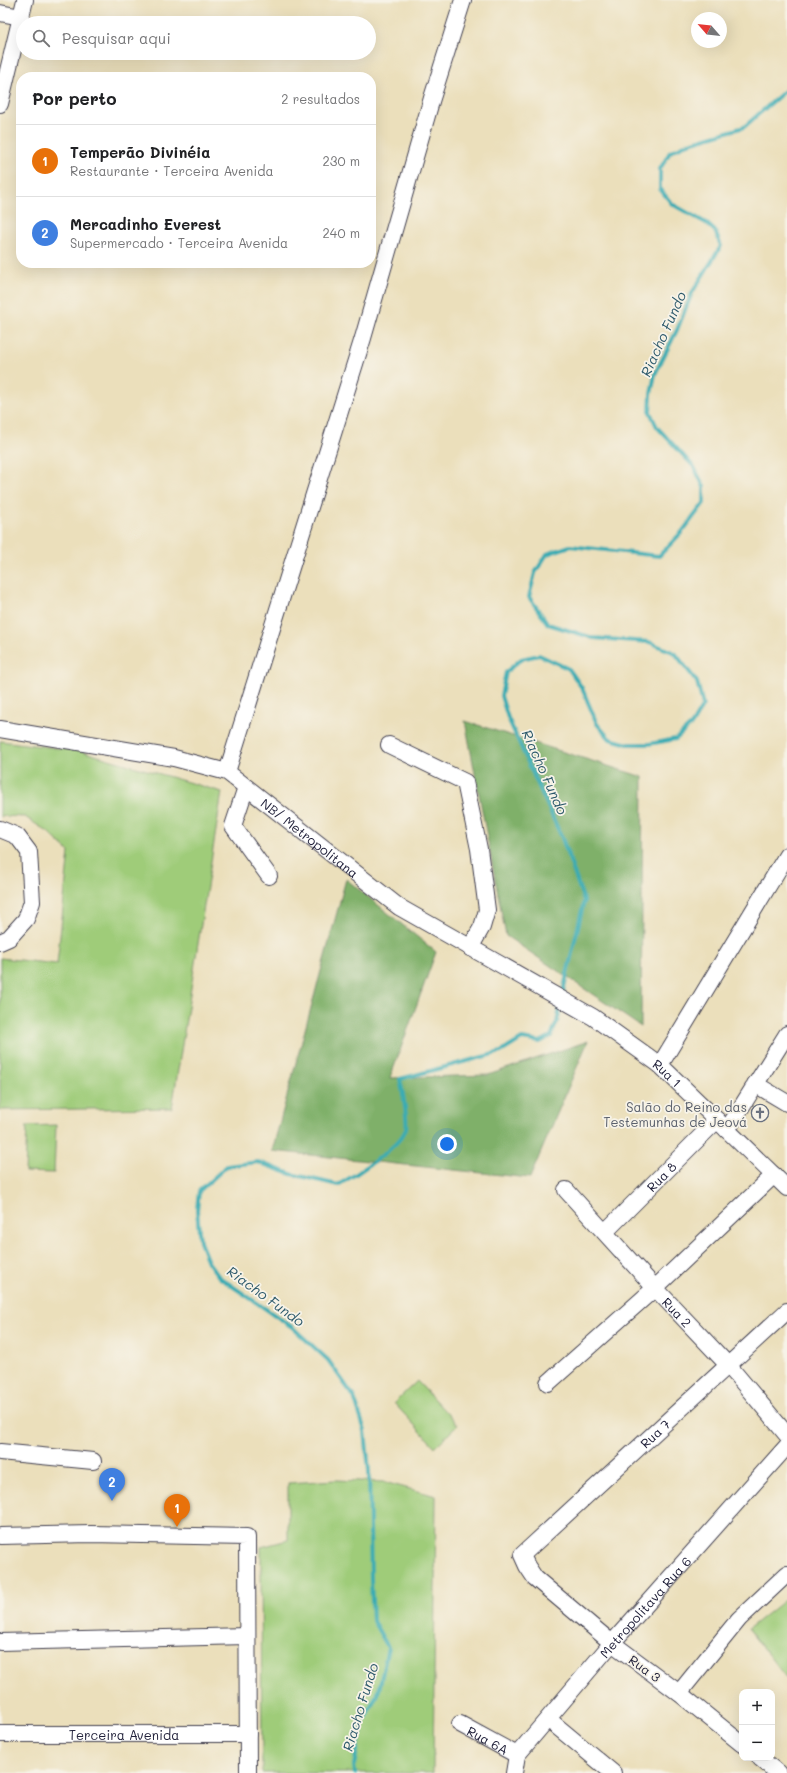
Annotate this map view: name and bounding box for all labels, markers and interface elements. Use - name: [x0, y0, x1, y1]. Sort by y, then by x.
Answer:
- north arrow: [691, 12, 727, 48]
- search box: [16, 16, 376, 60]
- icon: search: [30, 27, 52, 49]
- text: Pesquisar aqui: [62, 28, 171, 48]
- text: Por perto: [32, 87, 116, 109]
- text: 2 resultados: [281, 90, 360, 107]
- text: Temperão Divinéia: [70, 142, 211, 162]
- text: 1: [42, 152, 48, 169]
- text: 230 m: [323, 152, 360, 169]
- text: Restaurante · Terceira Avenida: [70, 162, 274, 179]
- text: Mercadinho Everest: [70, 214, 221, 234]
- text: 2: [41, 224, 49, 241]
- text: 240 m: [323, 224, 360, 241]
- text: Supermercado · Terceira Avenida: [70, 234, 288, 251]
- water label: Riacho Fundo: [636, 288, 690, 380]
- water label: Riacho Fundo: [518, 726, 572, 818]
- street label: NB/ Metropolitana: [258, 794, 362, 881]
- street label: Rua 1: [650, 1055, 686, 1090]
- place label: Salão do Reino das Testemunhas de Jeová: [603, 1098, 747, 1130]
- church icon: Salão do Reino das Testemunhas de Jeová: [750, 1103, 770, 1123]
- your location: [437, 1134, 457, 1154]
- street label: Rua 8: [642, 1157, 680, 1195]
- water label: Riacho Fundo: [223, 1261, 309, 1331]
- street label: Rua 2: [659, 1293, 696, 1330]
- street label: Rua 7: [636, 1415, 673, 1451]
- pin: 2: [99, 1468, 125, 1501]
- pin: 1: [164, 1494, 190, 1527]
- street label: Metropolitava Rua 6: [595, 1552, 694, 1661]
- street label: Rua 3: [626, 1651, 665, 1685]
- water label: Riacho Fundo: [338, 1661, 382, 1753]
- map controls: [739, 1689, 775, 1761]
- button: +: [739, 1689, 775, 1725]
- street label: Rua 6A: [464, 1721, 512, 1757]
- button: −: [739, 1725, 775, 1761]
- street label: Terceira Avenida: [69, 1726, 179, 1743]

